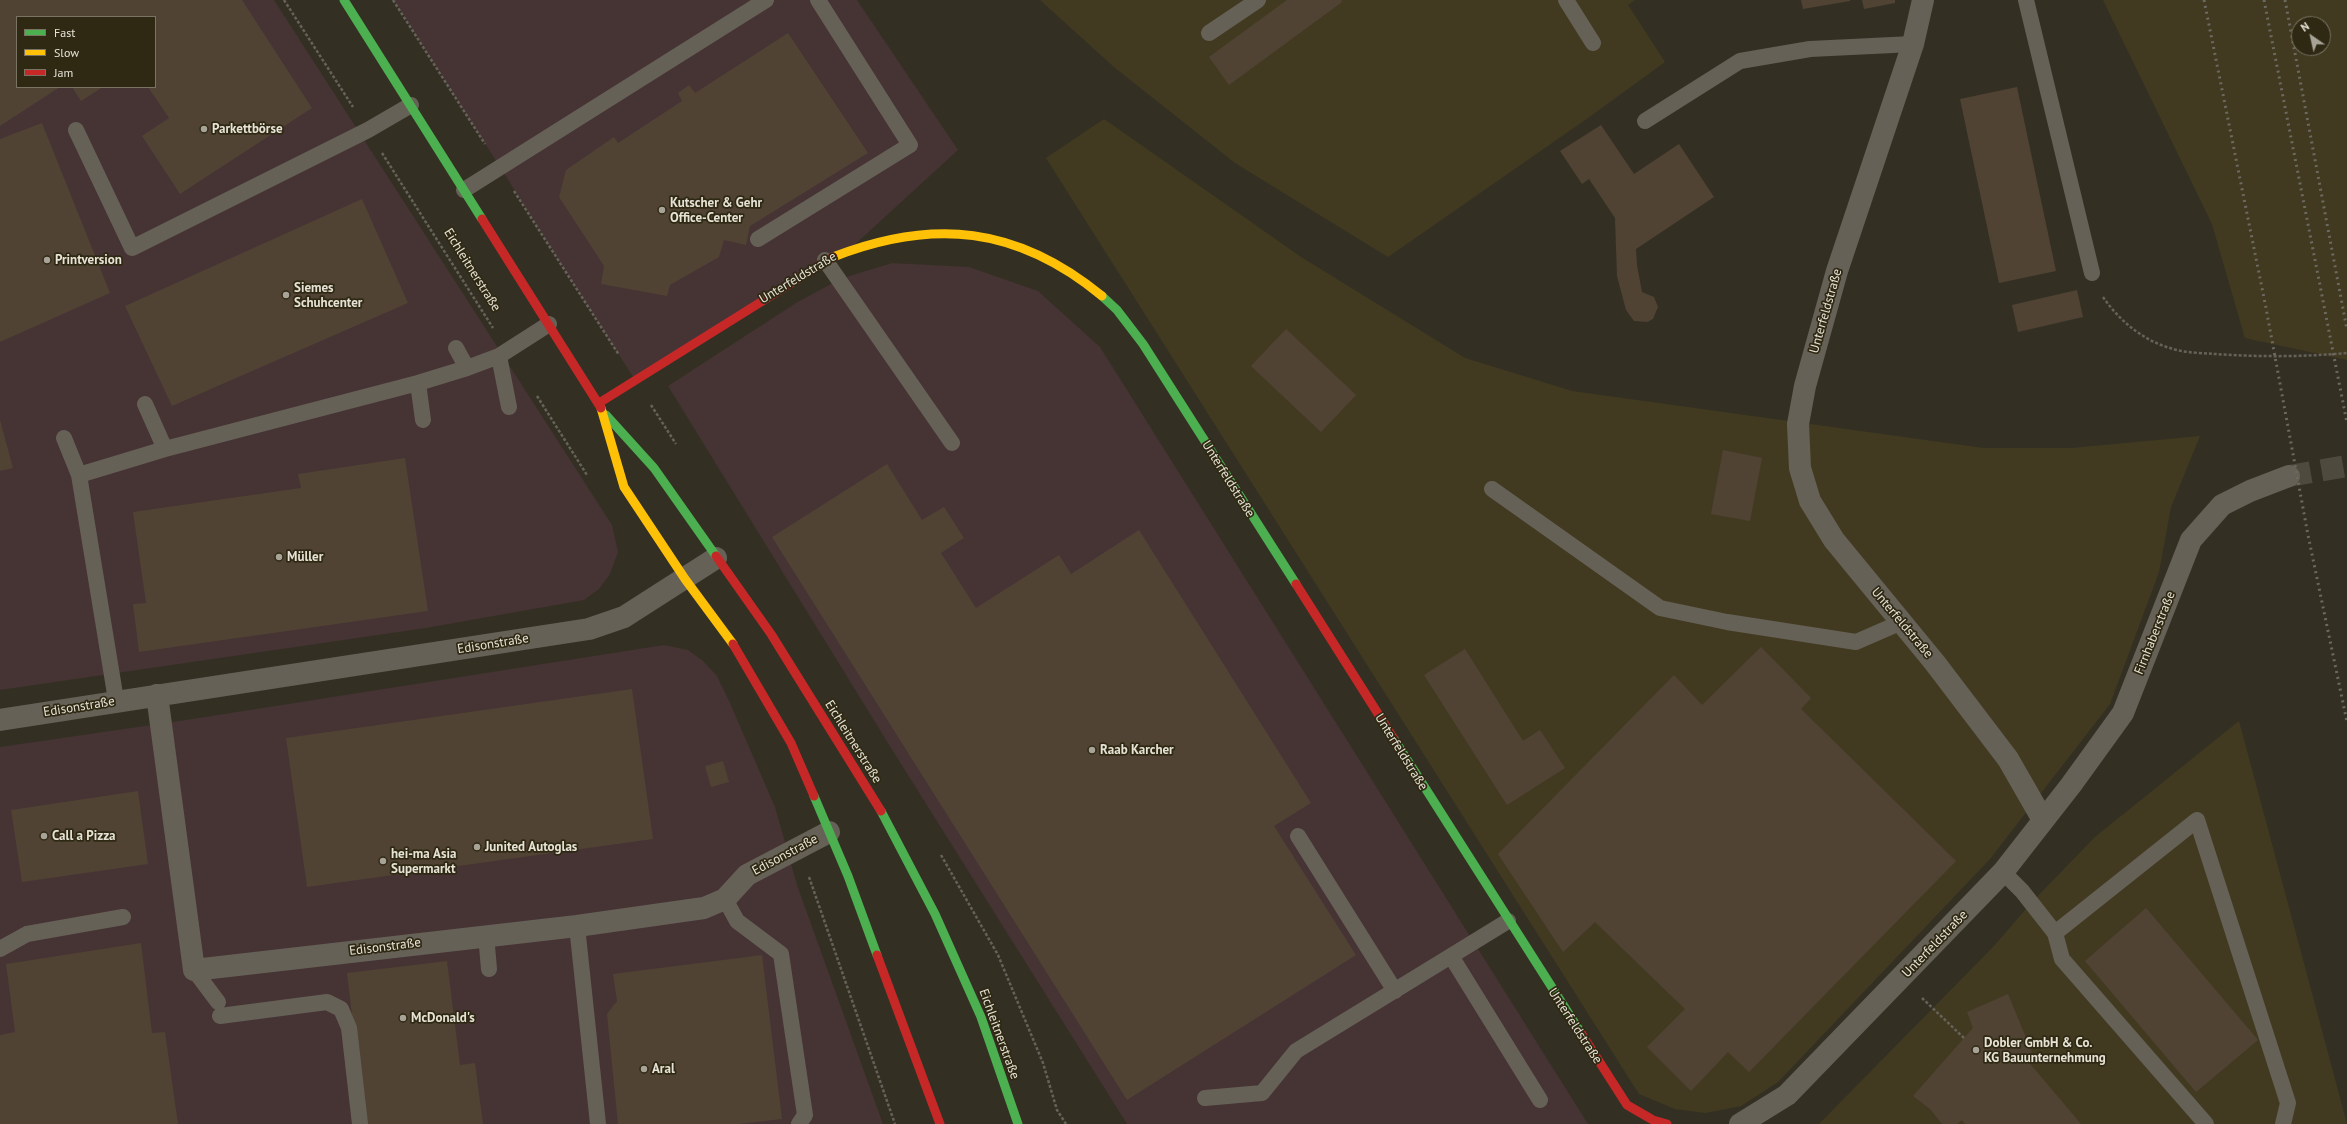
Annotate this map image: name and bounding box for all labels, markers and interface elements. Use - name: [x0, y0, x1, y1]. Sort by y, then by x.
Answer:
- legend: [16, 16, 156, 88]
- north arrow: [2291, 16, 2331, 56]
- text: N: [2298, 19, 2312, 35]
- text: Fast: [54, 25, 75, 40]
- text: Slow: [54, 45, 79, 60]
- text: Jam: [54, 65, 73, 80]
- place label: Parkettbörse: [212, 121, 282, 137]
- marker: Parkettbörse: [199, 124, 209, 134]
- place label: Kutscher & Gehr Office-Center: [670, 195, 762, 226]
- marker: Kutscher & Gehr Office-Center: [657, 205, 667, 215]
- street label: Eichleitnerstraße: [440, 226, 504, 314]
- street label: Unterfeldstraße: [757, 249, 839, 307]
- place label: Printversion: [55, 252, 122, 268]
- marker: Printversion: [42, 255, 52, 265]
- street label: Unterfeldstraße: [1806, 267, 1846, 355]
- place label: Siemes Schuhcenter: [294, 280, 362, 311]
- marker: Siemes Schuhcenter: [281, 290, 291, 300]
- street label: Unterfeldstraße: [1198, 438, 1258, 520]
- place label: Müller: [287, 549, 323, 565]
- marker: Müller: [274, 552, 284, 562]
- street label: Unterfeldstraße: [1868, 585, 1936, 661]
- street label: Firnhaberstraße: [2131, 589, 2179, 677]
- street label: Edisonstraße: [456, 631, 530, 657]
- street label: Edisonstraße: [42, 694, 116, 720]
- street label: Eichleitnerstraße: [821, 698, 885, 786]
- street label: Unterfeldstraße: [1371, 711, 1431, 793]
- place label: Raab Karcher: [1100, 742, 1174, 758]
- marker: Raab Karcher: [1087, 745, 1097, 755]
- place label: Call a Pizza: [52, 828, 116, 844]
- marker: Call a Pizza: [39, 831, 49, 841]
- street label: Edisonstraße: [750, 831, 820, 879]
- place label: Junited Autoglas: [485, 839, 577, 855]
- marker: Junited Autoglas: [472, 842, 482, 852]
- place label: hei-ma Asia Supermarkt: [391, 846, 456, 877]
- marker: hei-ma Asia Supermarkt: [378, 856, 388, 866]
- street label: Unterfeldstraße: [1899, 907, 1971, 981]
- street label: Edisonstraße: [348, 935, 422, 959]
- street label: Unterfeldstraße: [1545, 985, 1605, 1067]
- street label: Eichleitnerstraße: [975, 987, 1023, 1081]
- place label: McDonald's: [411, 1010, 475, 1026]
- marker: McDonald's: [398, 1013, 408, 1023]
- place label: Dobler GmbH & Co. KG Bauunternehmung: [1984, 1035, 2106, 1066]
- marker: Dobler GmbH & Co. KG Bauunternehmung: [1971, 1045, 1981, 1055]
- place label: Aral: [652, 1061, 675, 1077]
- marker: Aral: [639, 1064, 649, 1074]

